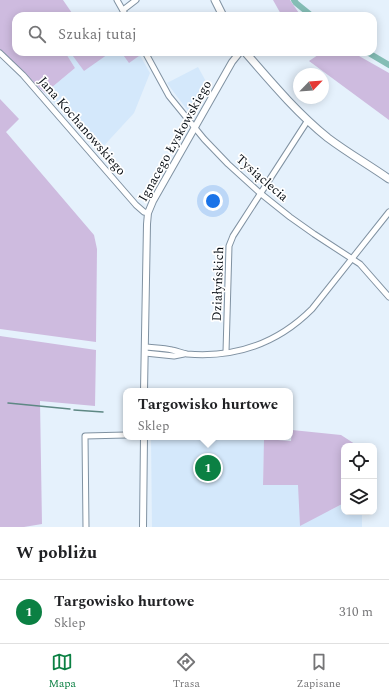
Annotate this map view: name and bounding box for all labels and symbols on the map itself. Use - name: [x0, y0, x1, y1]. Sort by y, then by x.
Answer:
- north arrow: [293, 68, 329, 104]
- street label: Jana Kochanowskiego: [33, 72, 131, 180]
- street label: Ignacego Łyskowskiego: [133, 77, 217, 205]
- street label: Tysiąclecia: [231, 149, 293, 207]
- your location: [203, 191, 223, 211]
- street label: Działyńskich: [207, 246, 229, 322]
- pin: 1: [195, 453, 221, 483]

